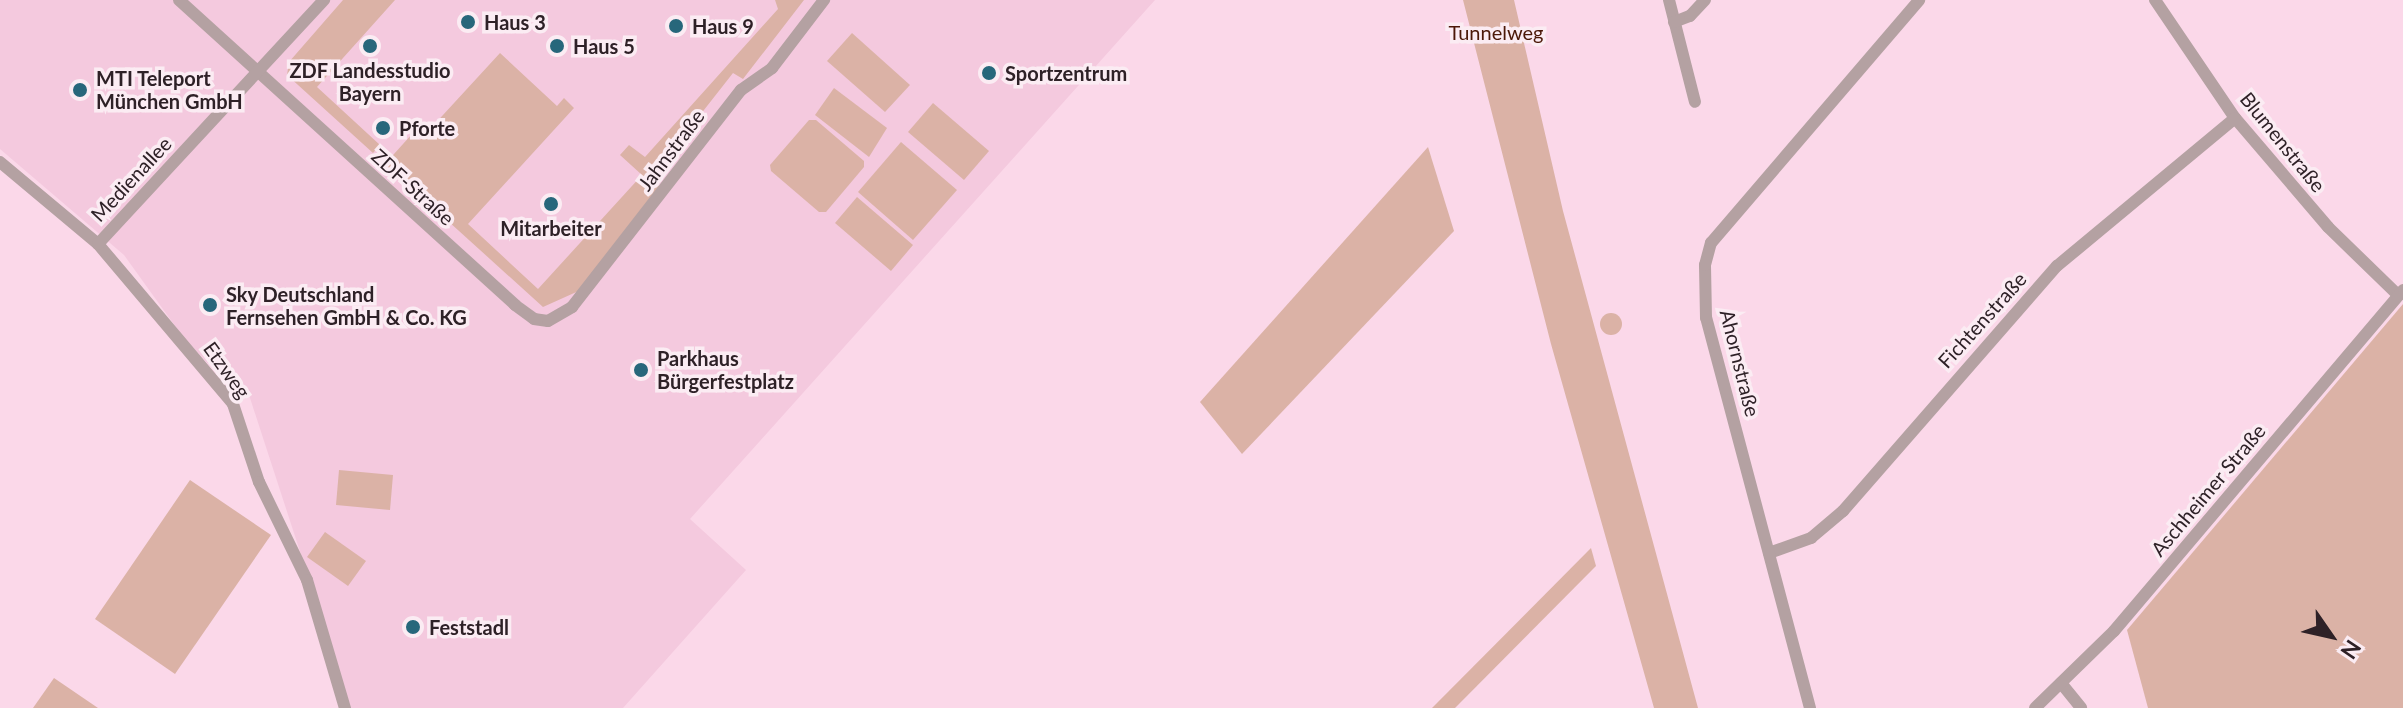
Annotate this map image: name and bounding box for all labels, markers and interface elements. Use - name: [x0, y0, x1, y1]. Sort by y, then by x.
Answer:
- place label: Haus 3: [484, 10, 546, 34]
- marker: Haus 3: [459, 13, 477, 31]
- place label: Haus 9: [692, 14, 754, 38]
- marker: Haus 9: [667, 17, 685, 35]
- park label: Tunnelweg: [1449, 20, 1543, 44]
- place label: Haus 5: [573, 34, 635, 58]
- marker: ZDF Landesstudio Bayern: [361, 37, 379, 55]
- marker: Haus 5: [548, 37, 566, 55]
- place label: ZDF Landesstudio Bayern: [289, 58, 451, 105]
- place label: Sportzentrum: [1005, 61, 1127, 85]
- marker: Sportzentrum: [980, 64, 998, 82]
- place label: MTI Teleport München GmbH: [96, 66, 243, 113]
- marker: MTI Teleport München GmbH: [71, 81, 89, 99]
- street label: Blumenstraße: [2235, 87, 2331, 197]
- street label: Jahnstraße: [633, 105, 709, 195]
- place label: Pforte: [399, 116, 455, 140]
- marker: Pforte: [374, 119, 392, 137]
- street label: Medienallee: [86, 132, 176, 226]
- street label: ZDF-Straße: [367, 144, 459, 230]
- marker: Mitarbeiter: [542, 195, 560, 213]
- place label: Mitarbeiter: [500, 216, 602, 240]
- street label: Fichtenstraße: [1933, 267, 2031, 373]
- place label: Sky Deutschland Fernsehen GmbH & Co. KG: [226, 282, 467, 329]
- marker: Sky Deutschland Fernsehen GmbH & Co. KG: [201, 296, 219, 314]
- street label: Ahornstraße: [1715, 307, 1765, 419]
- street label: Etzweg: [199, 337, 255, 403]
- place label: Parkhaus Bürgerfestplatz: [657, 346, 794, 393]
- marker: Parkhaus Bürgerfestplatz: [632, 361, 650, 379]
- street label: Aschheimer Straße: [2146, 419, 2270, 561]
- north arrow: [2291, 596, 2371, 676]
- place label: Feststadl: [429, 615, 509, 639]
- marker: Feststadl: [404, 618, 422, 636]
- text: N: [2335, 635, 2367, 664]

